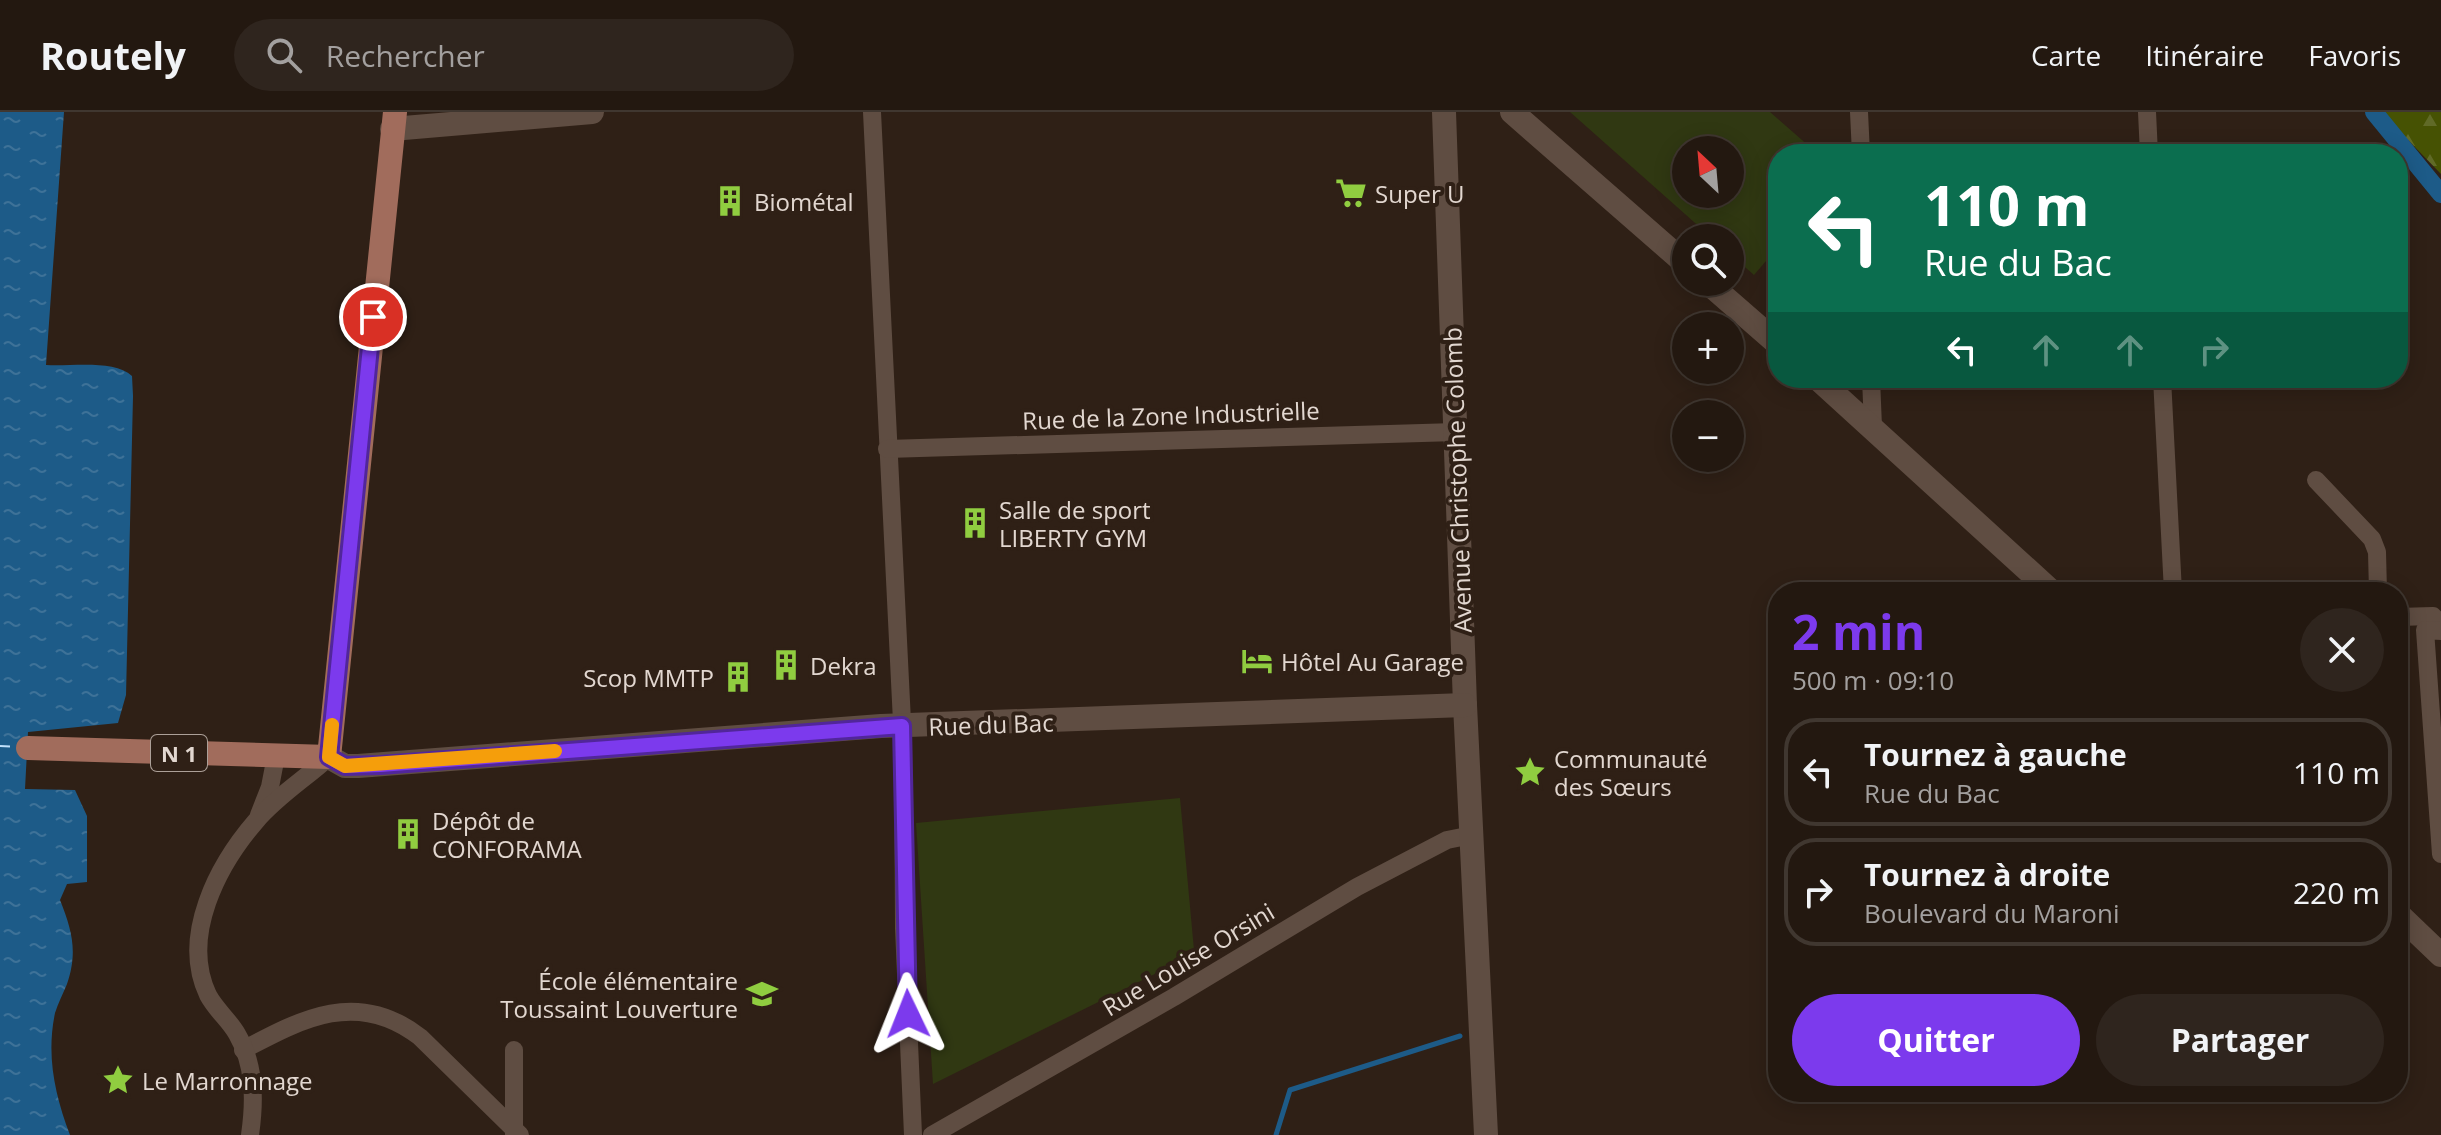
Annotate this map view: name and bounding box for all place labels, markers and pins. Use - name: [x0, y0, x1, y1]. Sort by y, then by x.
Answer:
- supermarket icon: Super U: [1334, 176, 1368, 210]
- place label: Super U: [1375, 177, 1465, 210]
- building icon: Biométal: [713, 184, 747, 218]
- place label: Biométal: [754, 185, 854, 218]
- pin: [339, 283, 407, 351]
- place label: Salle de sport LIBERTY GYM: [999, 493, 1151, 554]
- building icon: Salle de sport LIBERTY GYM: [958, 506, 992, 540]
- hotel icon: Hôtel Au Garage: [1240, 644, 1274, 678]
- place label: Hôtel Au Garage: [1281, 645, 1464, 678]
- building icon: Dekra: [769, 648, 803, 682]
- place label: Dekra: [810, 649, 877, 682]
- building icon: Scop MMTP: [721, 660, 755, 694]
- place label: Scop MMTP: [583, 661, 714, 694]
- place label: Communauté des Sœurs: [1554, 742, 1708, 803]
- place icon: Communauté des Sœurs: [1513, 755, 1547, 789]
- place label: Dépôt de CONFORAMA: [432, 804, 582, 865]
- building icon: Dépôt de CONFORAMA: [391, 817, 425, 851]
- place label: École élémentaire Toussaint Louverture: [500, 964, 738, 1025]
- school or university icon: École élémentaire Toussaint Louverture: [745, 977, 779, 1011]
- place icon: Le Marronnage: [101, 1063, 135, 1097]
- place label: Le Marronnage: [142, 1064, 313, 1097]

